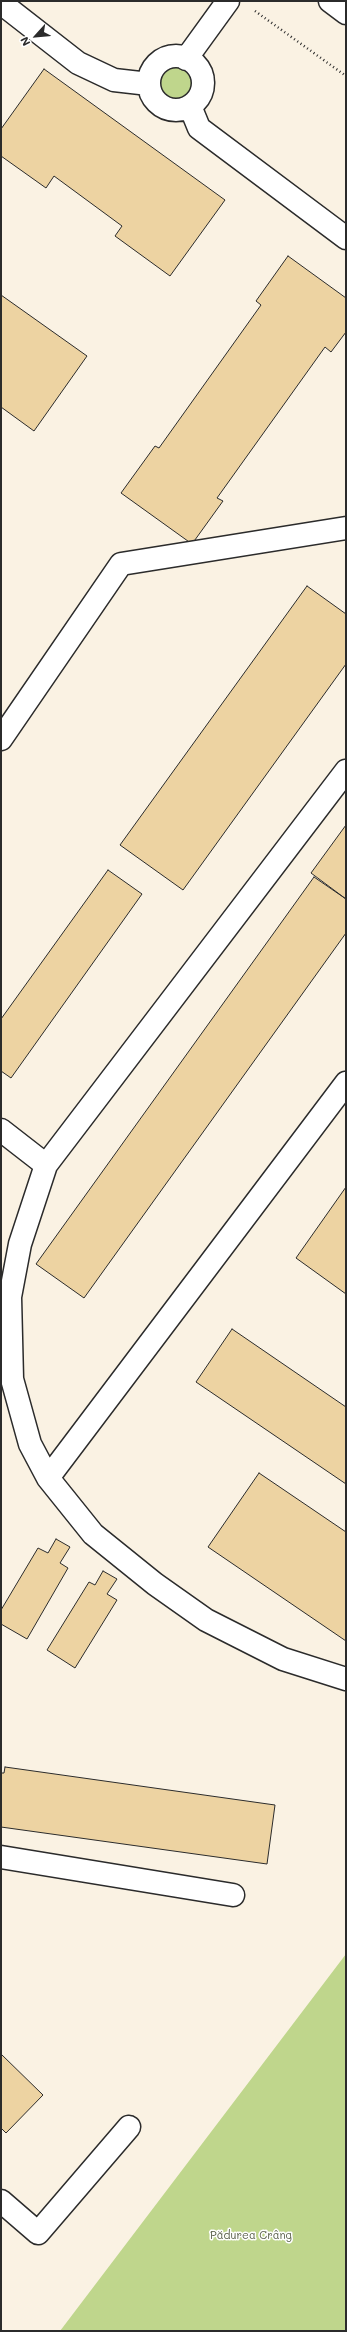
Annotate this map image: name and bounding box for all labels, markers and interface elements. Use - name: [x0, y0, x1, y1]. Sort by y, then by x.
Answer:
- north arrow: [16, 16, 56, 56]
- text: N: [16, 35, 33, 49]
- park label: Pădurea Crâng: [210, 2229, 292, 2243]

